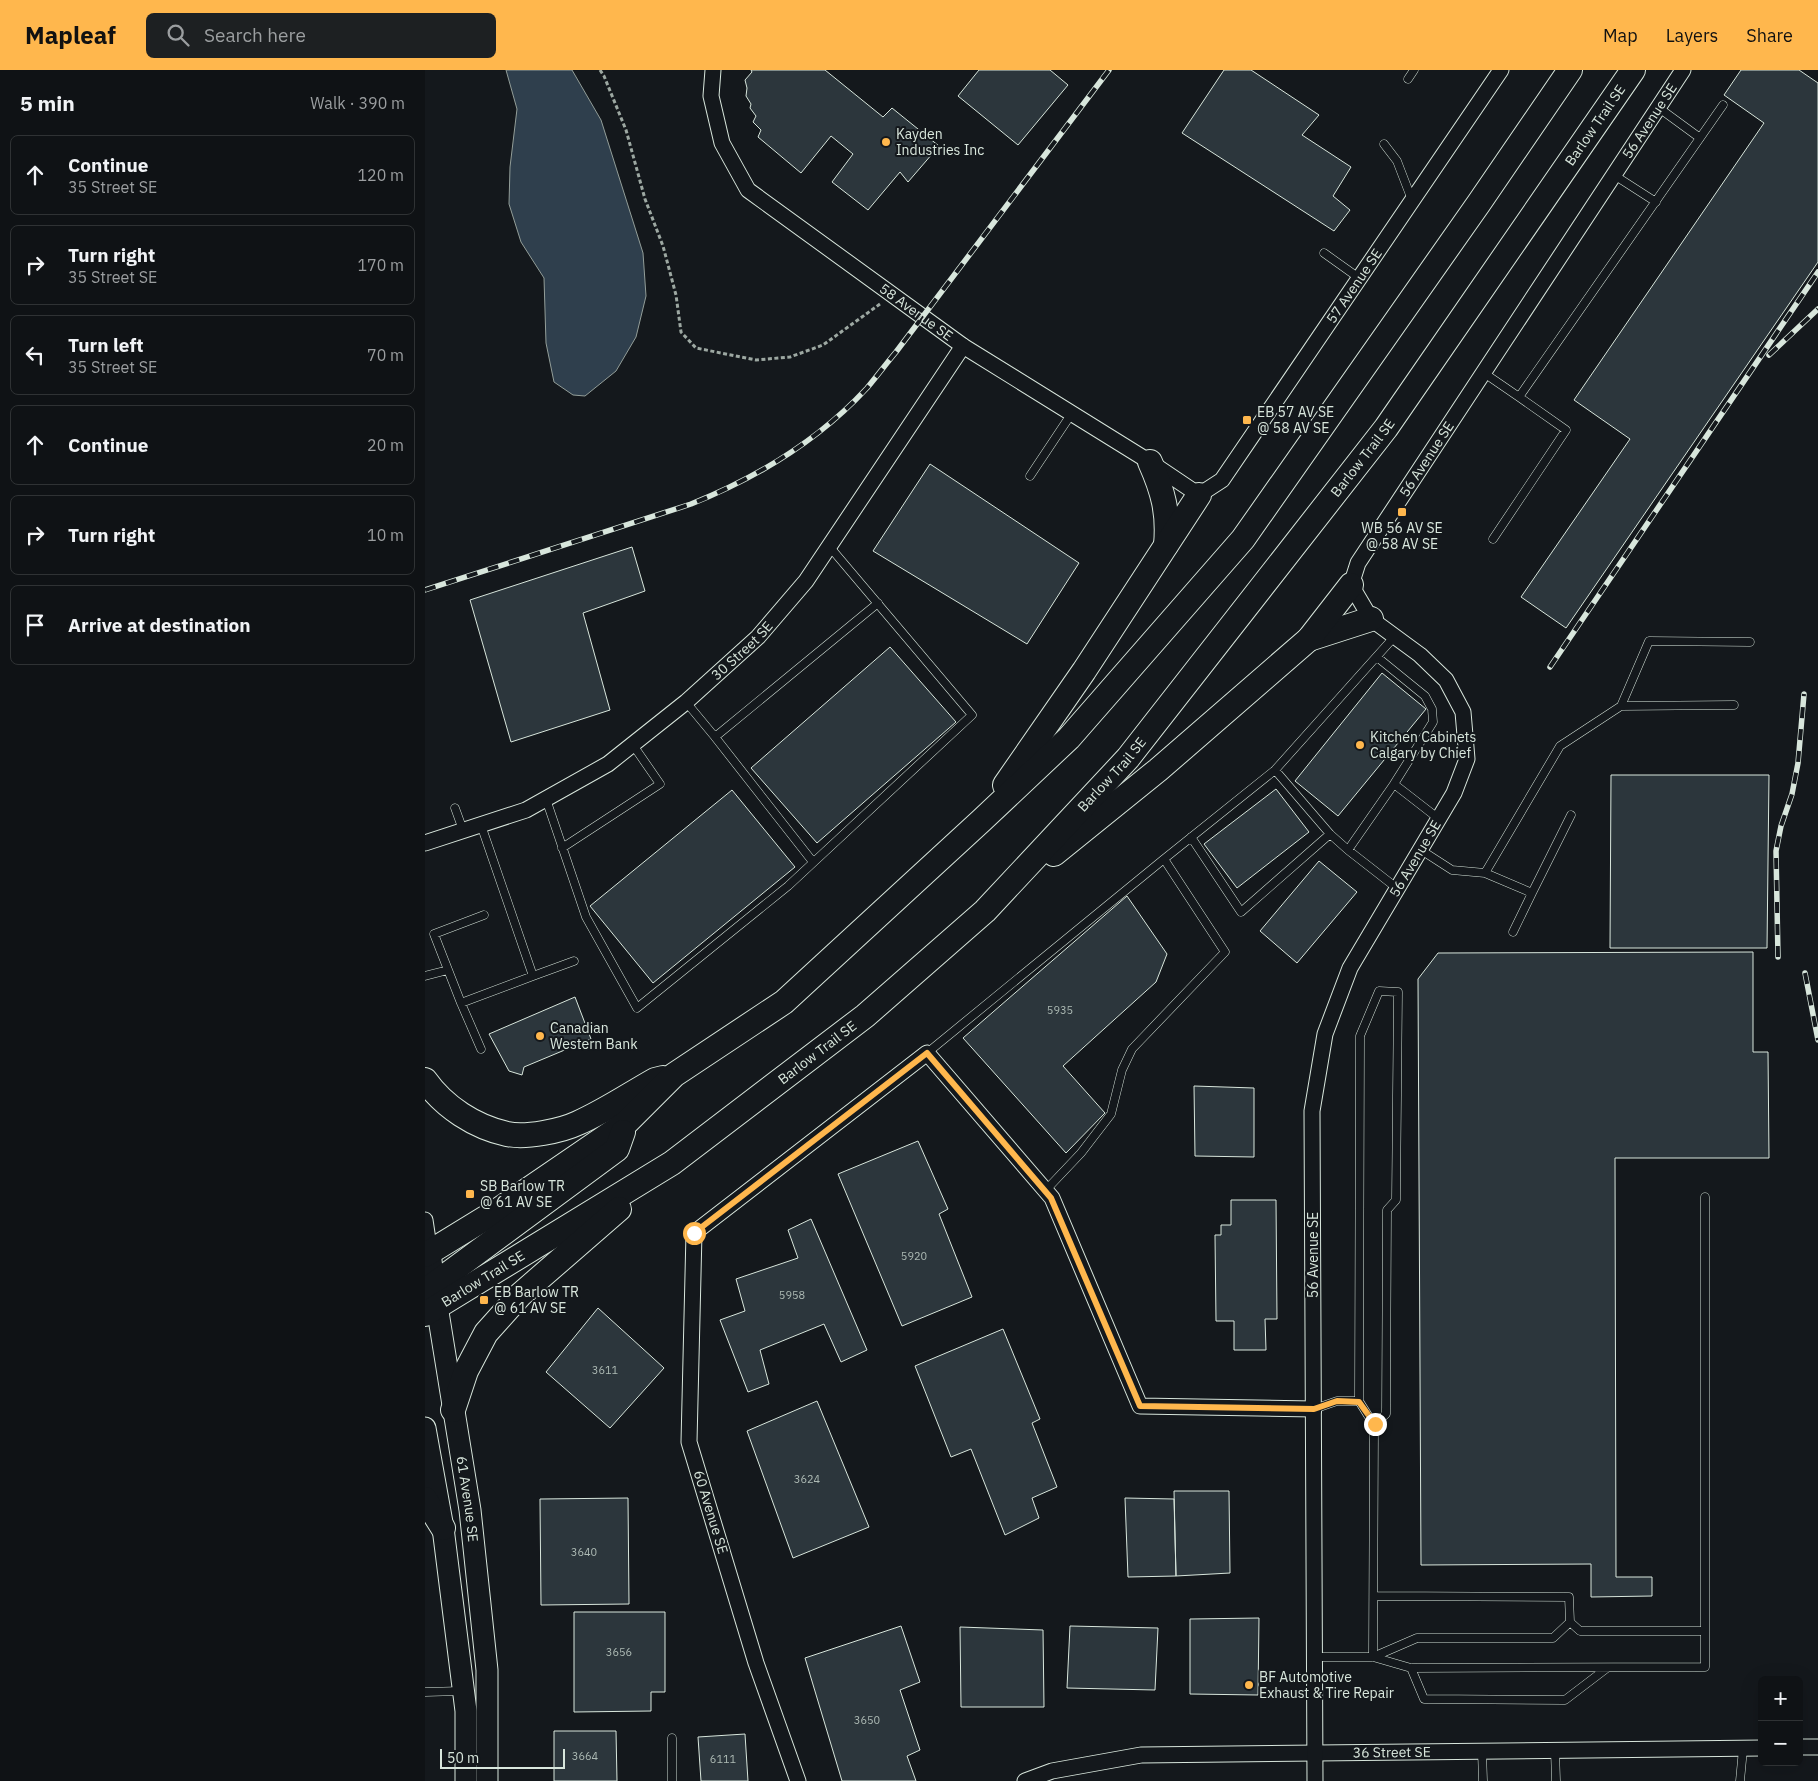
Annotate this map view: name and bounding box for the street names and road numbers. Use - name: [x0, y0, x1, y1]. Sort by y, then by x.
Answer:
- street label: 56 Avenue SE: [1618, 80, 1681, 162]
- street label: Barlow Trail SE: [1561, 81, 1629, 169]
- street label: 57 Avenue SE: [1322, 245, 1386, 327]
- street label: 58 Avenue SE: [876, 279, 957, 345]
- street label: Barlow Trail SE: [1327, 415, 1399, 501]
- street label: 56 Avenue SE: [1395, 418, 1458, 500]
- street label: 30 Street SE: [707, 617, 777, 684]
- street label: Barlow Trail SE: [1074, 733, 1150, 815]
- street label: 56 Avenue SE: [1385, 817, 1445, 900]
- street label: Barlow Trail SE: [774, 1017, 860, 1088]
- street label: 56 Avenue SE: [1304, 1212, 1322, 1298]
- street label: Barlow Trail SE: [438, 1246, 528, 1311]
- street label: 61 Avenue SE: [452, 1455, 482, 1543]
- street label: 60 Avenue SE: [690, 1468, 732, 1556]
- street label: 36 Street SE: [1353, 1743, 1431, 1762]

